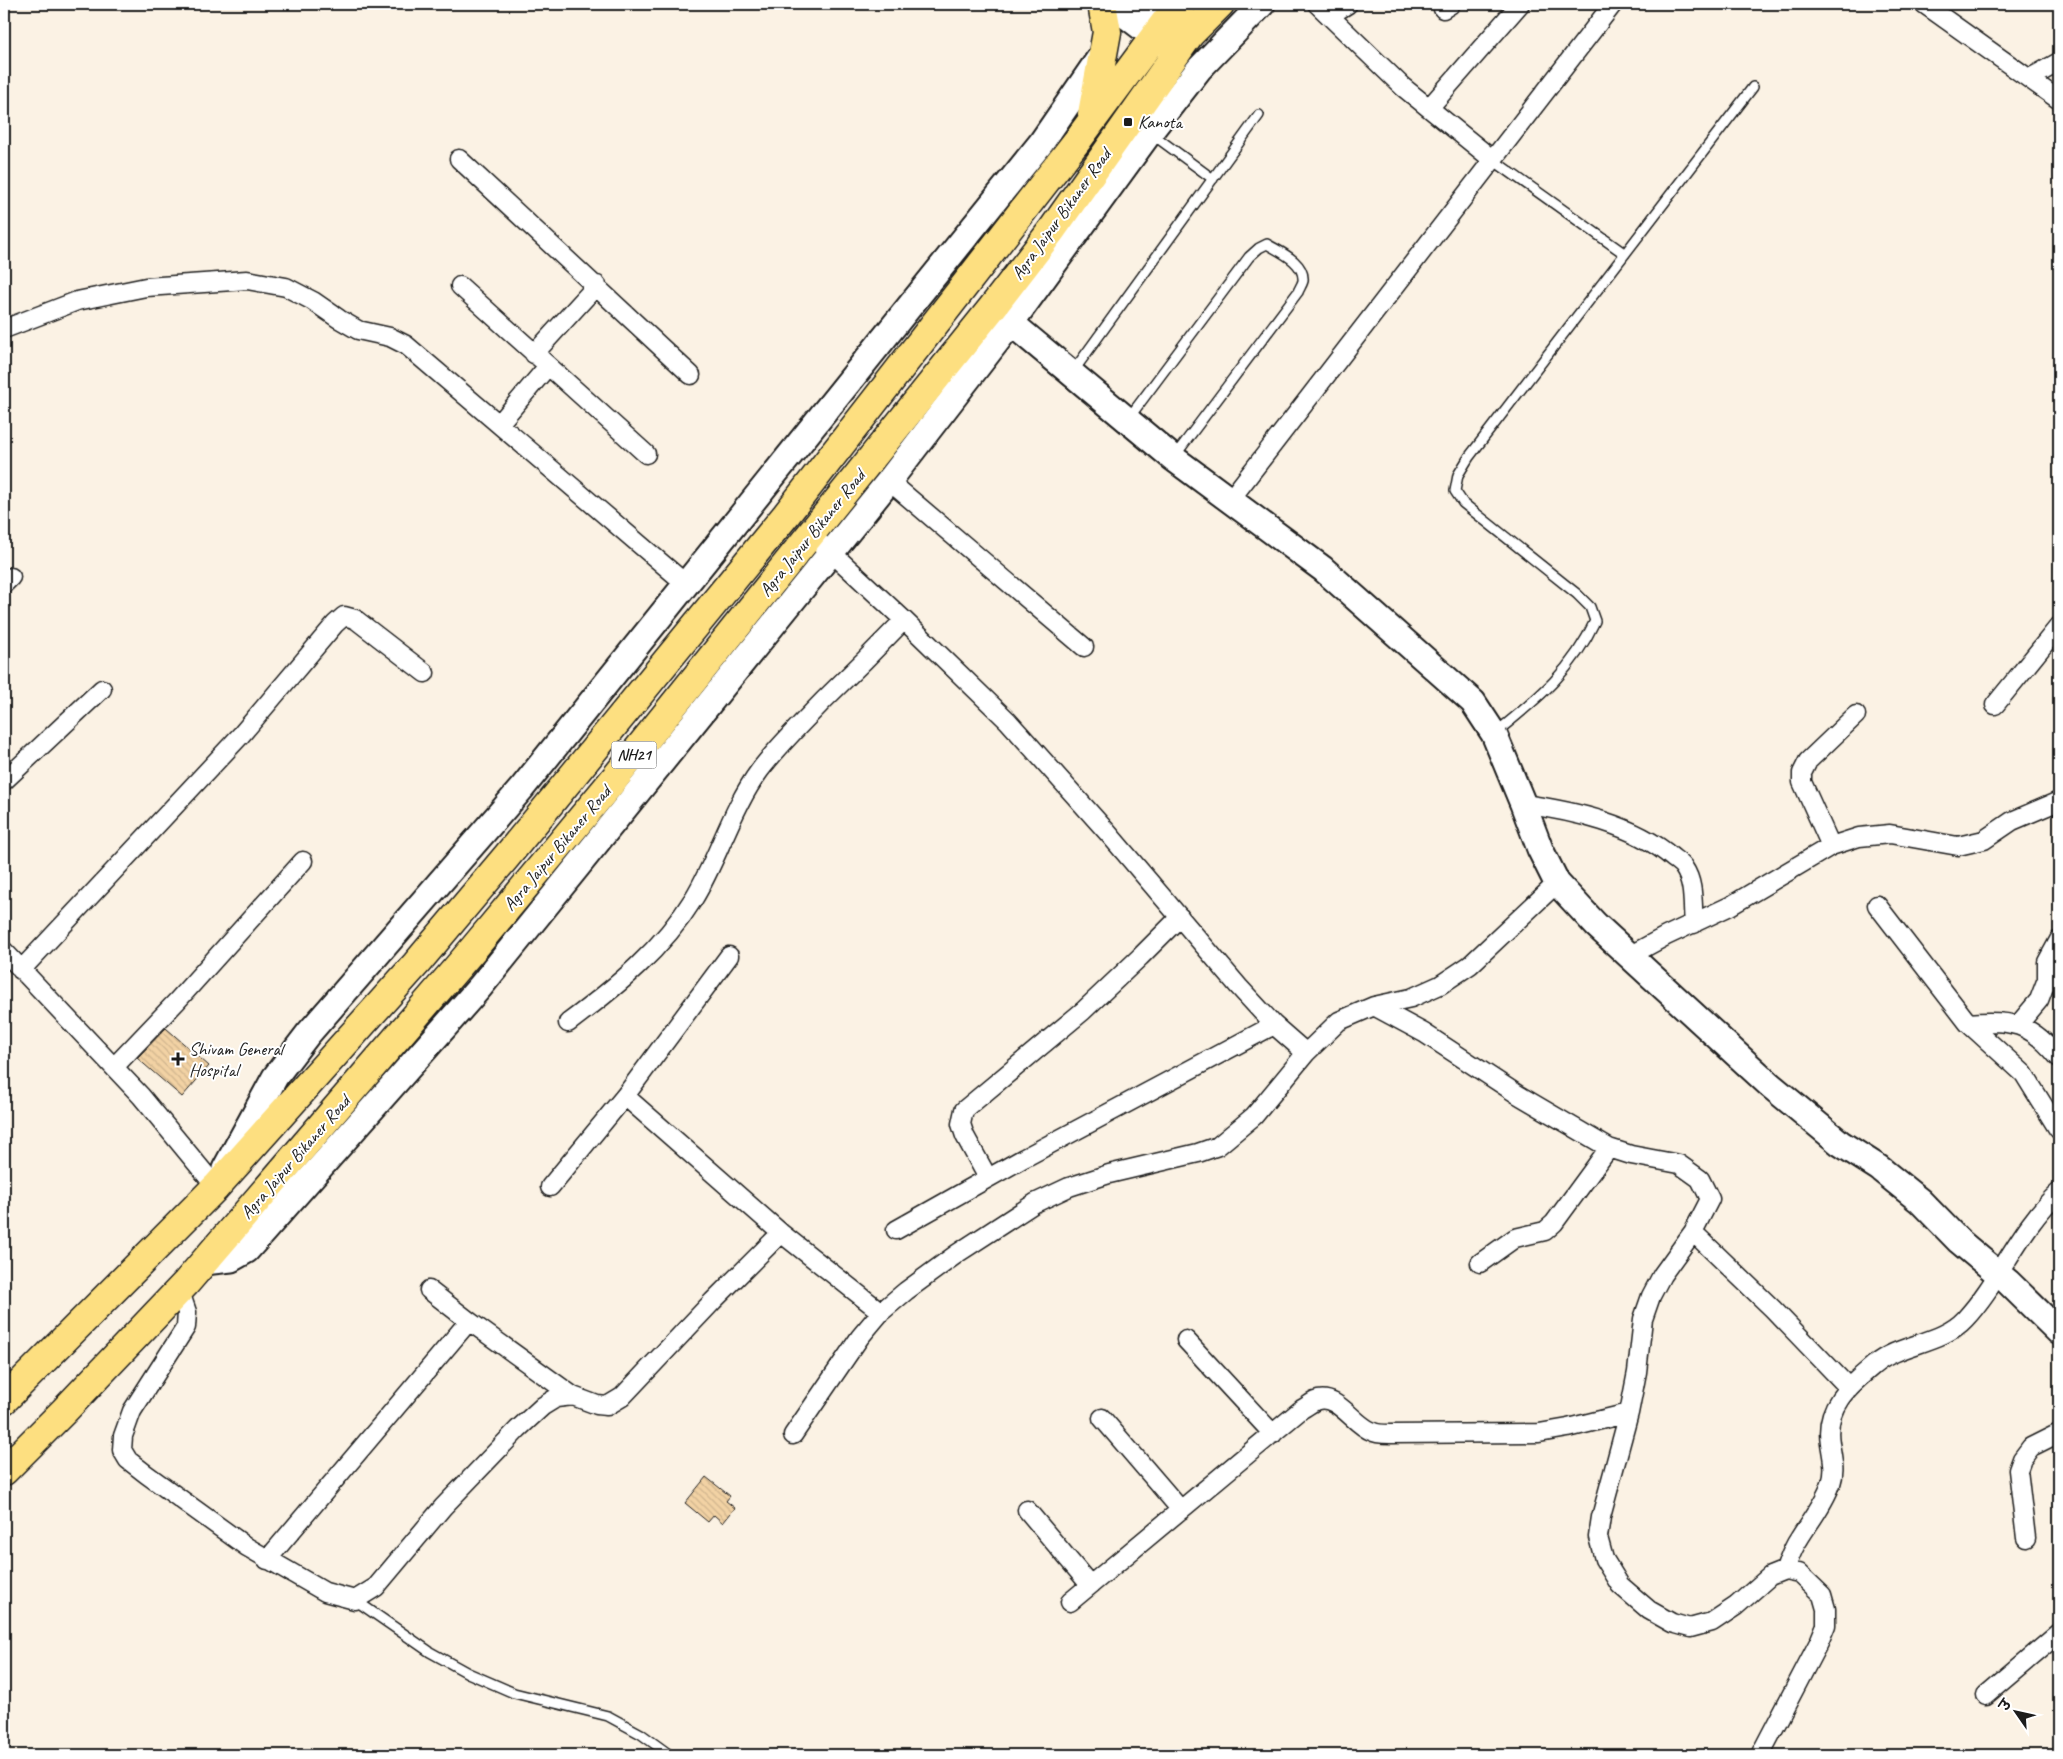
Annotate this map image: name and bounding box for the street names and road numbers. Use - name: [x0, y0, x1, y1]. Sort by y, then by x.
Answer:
- street label: Agra Jaipur Bikaner Road: [1006, 142, 1118, 284]
- street label: Agra Jaipur Bikaner Road: [754, 463, 872, 601]
- road number: NH21: [612, 742, 656, 768]
- street label: Agra Jaipur Bikaner Road: [498, 779, 618, 915]
- street label: Agra Jaipur Bikaner Road: [235, 1089, 356, 1223]

